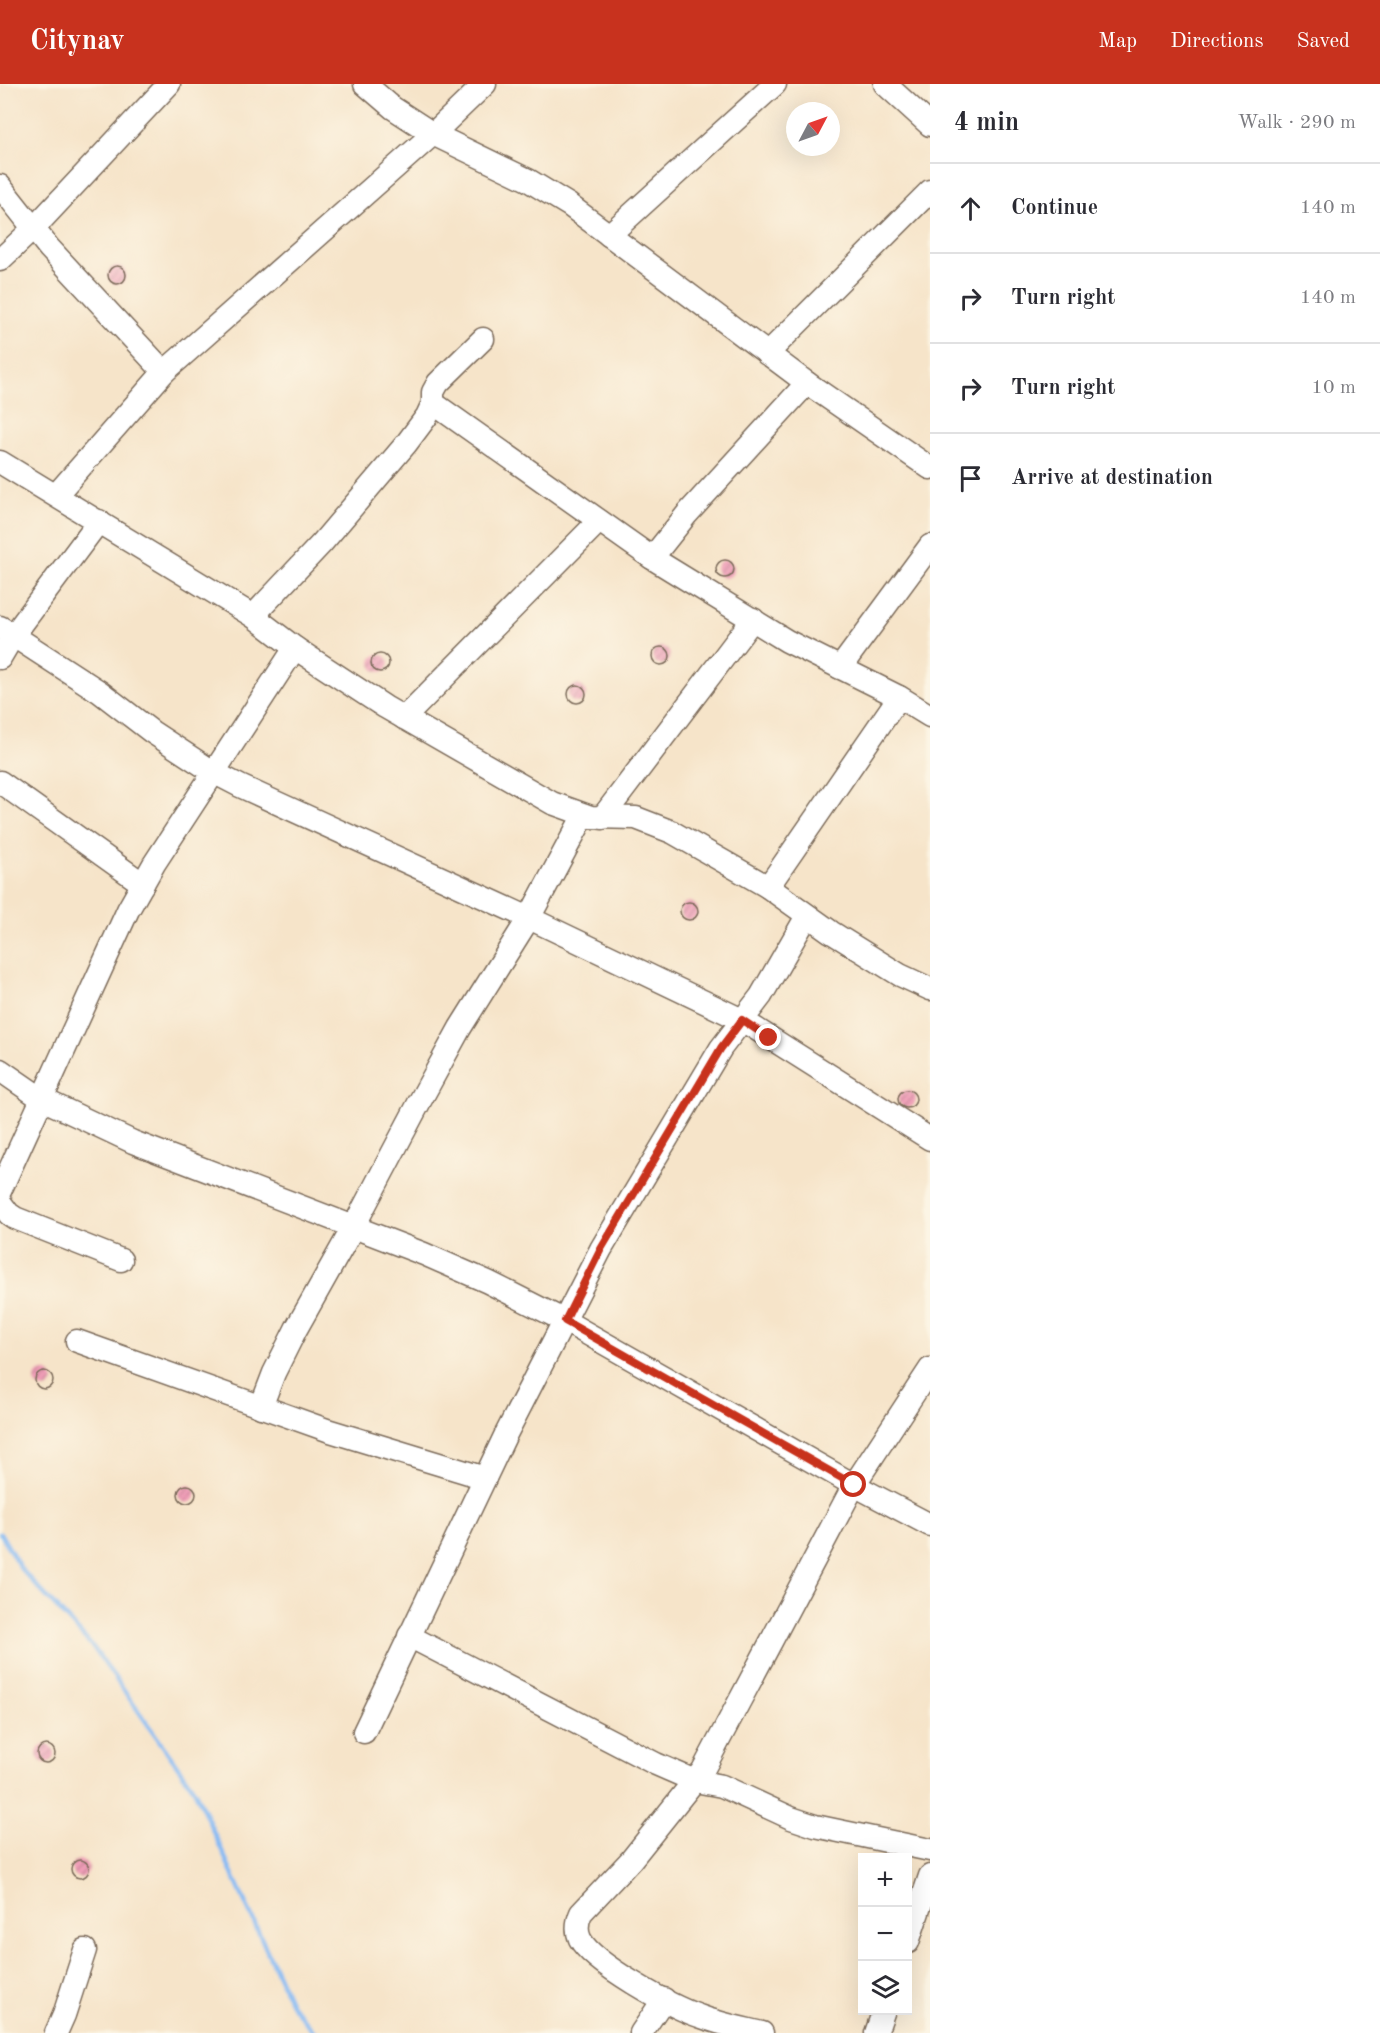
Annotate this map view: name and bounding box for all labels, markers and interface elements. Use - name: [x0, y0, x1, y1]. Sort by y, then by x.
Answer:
- text: Citynav: [30, 28, 125, 56]
- text: Map: [1098, 31, 1137, 52]
- text: Directions: [1170, 31, 1264, 52]
- text: Saved: [1297, 31, 1350, 52]
- north arrow: [786, 102, 840, 156]
- text: 4 min: [954, 110, 1019, 136]
- text: Walk · 290 m: [1237, 113, 1356, 133]
- icon: ahead: [954, 192, 987, 225]
- text: Continue: [1011, 197, 1098, 219]
- text: 140 m: [1300, 198, 1356, 218]
- icon: right: [954, 282, 987, 315]
- text: Turn right: [1011, 287, 1115, 309]
- text: 140 m: [1300, 288, 1356, 308]
- icon: right: [954, 372, 987, 405]
- text: Turn right: [1011, 377, 1115, 399]
- text: 10 m: [1311, 378, 1356, 398]
- icon: arrive: [954, 462, 987, 495]
- text: Arrive at destination: [1011, 467, 1213, 489]
- route end: [755, 1024, 781, 1050]
- route start: [840, 1471, 866, 1497]
- map controls: [858, 1853, 912, 2015]
- button: +: [858, 1853, 912, 1907]
- button: −: [858, 1907, 912, 1961]
- button: layers: [858, 1961, 912, 2015]

